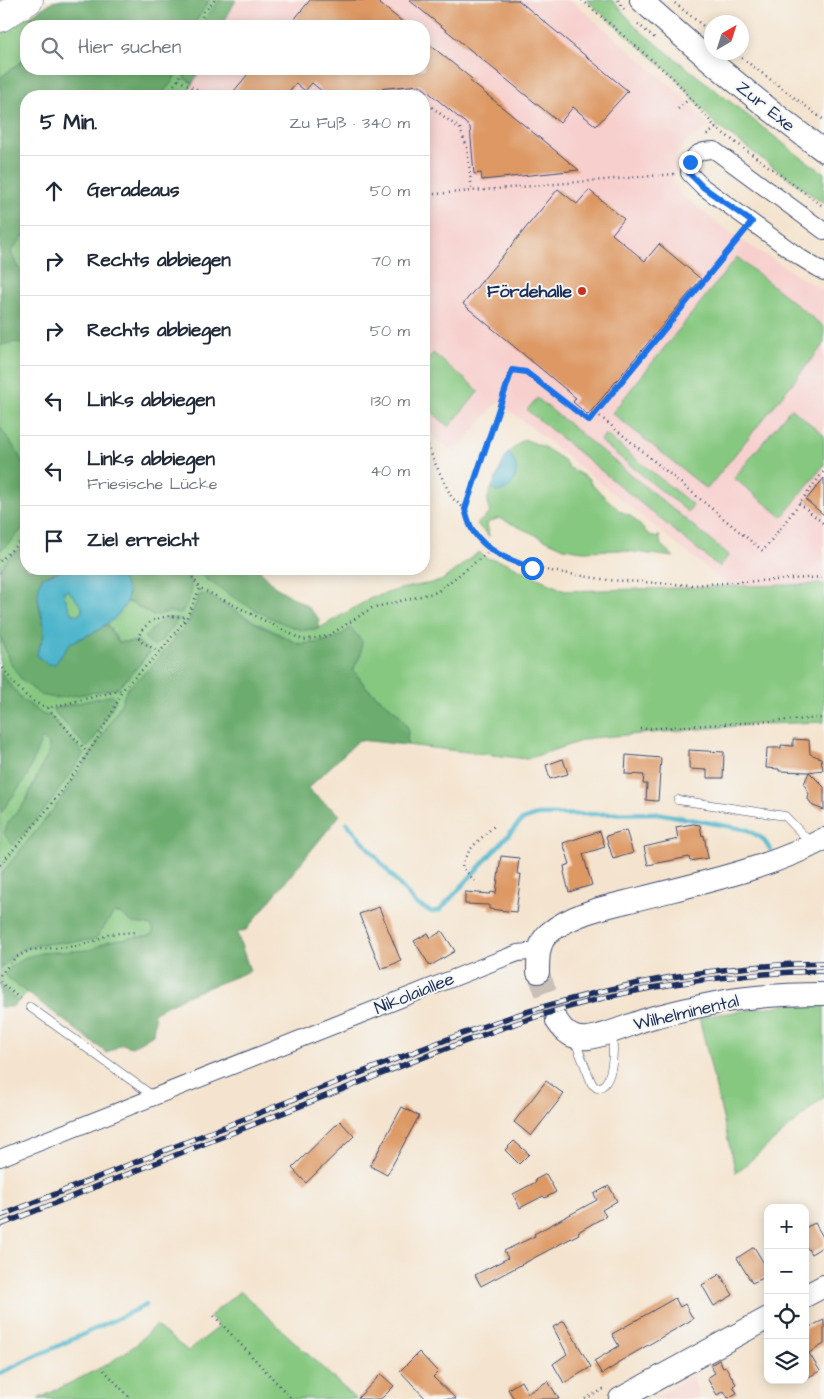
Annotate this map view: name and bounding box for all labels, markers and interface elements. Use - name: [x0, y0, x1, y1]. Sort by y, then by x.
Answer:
- north arrow: [704, 15, 749, 60]
- search box: [20, 20, 430, 75]
- icon: search: [38, 34, 66, 62]
- text: Hier suchen: [78, 34, 181, 61]
- street label: Zur Exe: [731, 75, 801, 138]
- text: 5 Min.: [40, 108, 97, 137]
- text: Zu Fuß · 340 m: [289, 112, 410, 134]
- route end: [679, 151, 702, 174]
- icon: ahead: [40, 177, 68, 205]
- text: Geradeaus: [87, 177, 179, 204]
- text: 50 m: [370, 180, 410, 202]
- icon: right: [40, 247, 68, 275]
- text: Rechts abbiegen: [87, 247, 231, 274]
- text: 70 m: [371, 250, 410, 272]
- place label: Fördehalle: [487, 279, 572, 304]
- marker: Fördehalle: [576, 285, 588, 297]
- icon: right: [40, 317, 68, 345]
- text: Rechts abbiegen: [87, 317, 231, 344]
- text: 50 m: [370, 320, 410, 342]
- icon: left: [40, 387, 68, 415]
- text: Links abbiegen: [87, 387, 215, 414]
- text: 130 m: [371, 390, 410, 412]
- text: Links abbiegen: [87, 446, 215, 473]
- icon: left: [40, 457, 68, 485]
- text: 40 m: [370, 460, 410, 482]
- text: Friesische Lücke: [87, 473, 217, 495]
- icon: arrive: [40, 527, 68, 555]
- text: Ziel erreicht: [87, 527, 199, 554]
- route start: [521, 557, 544, 580]
- street label: Nikolaiallee: [370, 966, 458, 1021]
- street label: Wilhelminental: [631, 988, 742, 1037]
- map controls: [764, 1204, 809, 1384]
- button: +: [764, 1204, 809, 1249]
- button: −: [764, 1249, 809, 1294]
- button: locate: [764, 1294, 809, 1339]
- button: layers: [764, 1339, 809, 1384]

